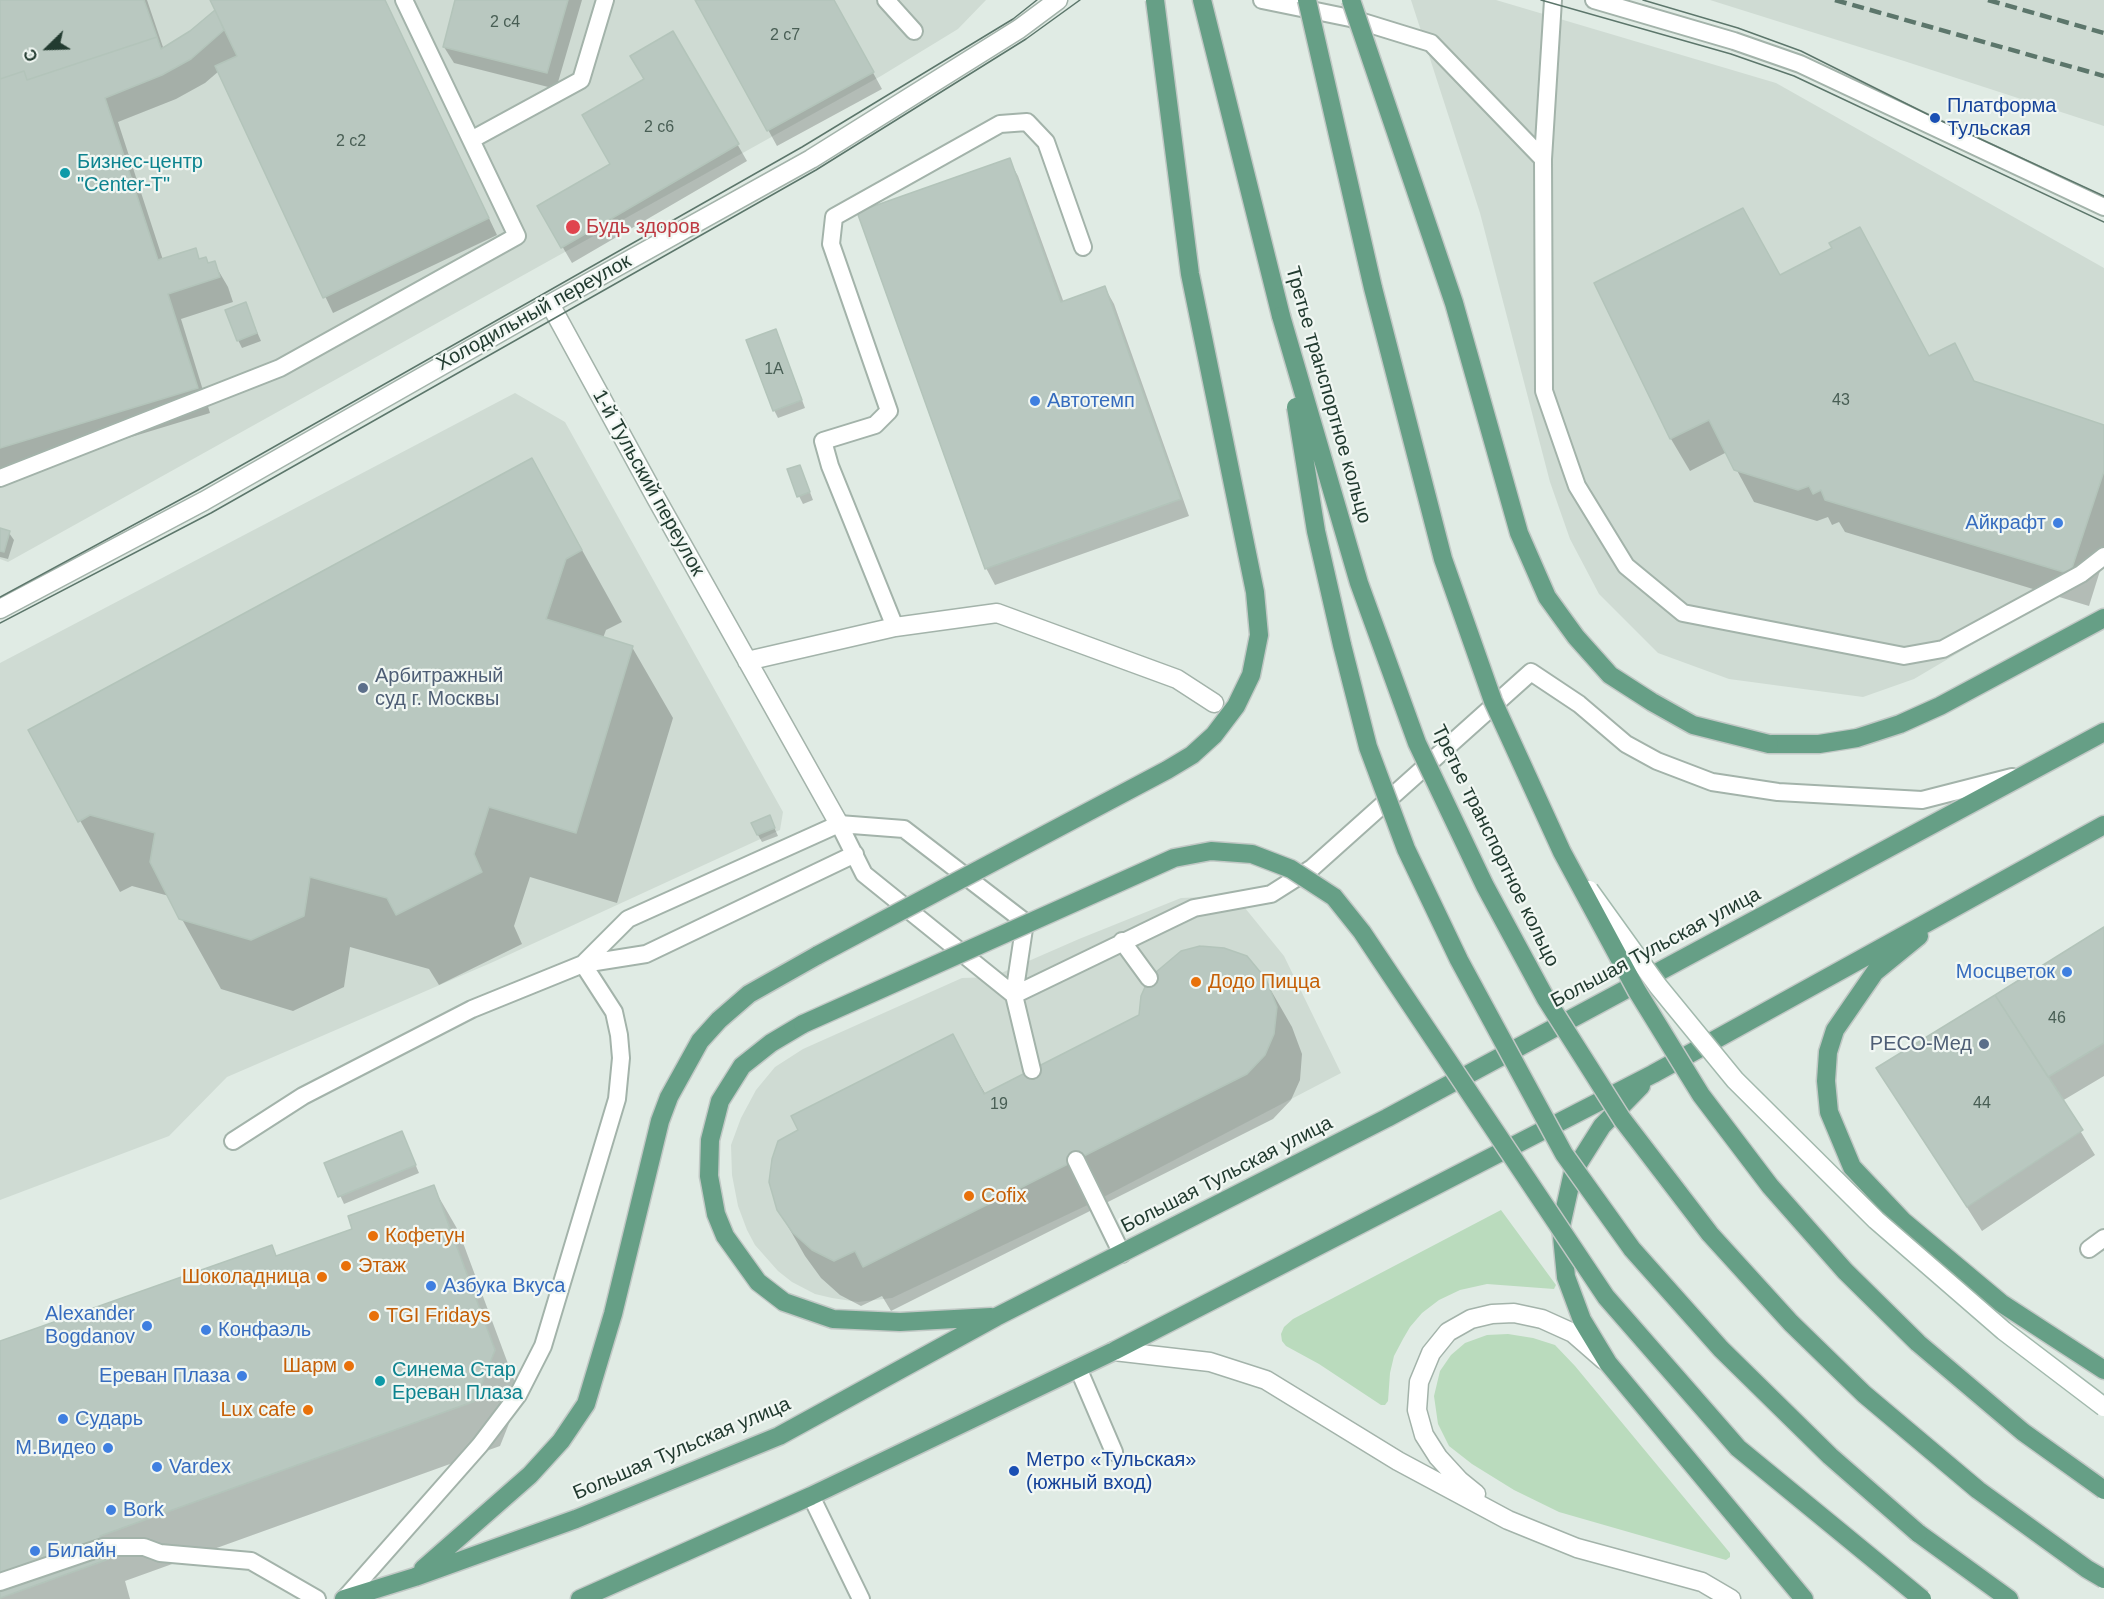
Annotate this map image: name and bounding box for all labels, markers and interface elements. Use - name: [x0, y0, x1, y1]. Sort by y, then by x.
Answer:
- house number: 2 с4: [490, 13, 520, 33]
- north arrow: [18, 18, 78, 78]
- house number: 2 с7: [770, 26, 800, 46]
- text: С: [21, 47, 41, 64]
- place label: Платформа Тульская: [1947, 94, 2056, 141]
- marker: Платформа Тульская: [1928, 111, 1942, 125]
- house number: 2 с6: [644, 118, 674, 138]
- house number: 2 с2: [336, 132, 366, 152]
- place label: Бизнес-центр "Center-T": [77, 150, 203, 197]
- marker: Бизнес-центр "Center-T": [58, 166, 72, 180]
- place label: Будь здоров: [586, 215, 700, 239]
- marker: Будь здоров: [564, 218, 582, 236]
- street label: Холодильный переулок: [433, 249, 635, 377]
- street label: Третье транспортное кольцо: [1280, 264, 1376, 526]
- house number: 1А: [764, 360, 784, 380]
- street label: 1-й Тульский переулок: [587, 386, 709, 580]
- place label: Автотемп: [1047, 389, 1135, 413]
- house number: 43: [1832, 391, 1850, 411]
- marker: Автотемп: [1028, 394, 1042, 408]
- place label: Айкрафт: [1965, 511, 2046, 535]
- marker: Айкрафт: [2051, 516, 2065, 530]
- place label: Арбитражный суд г. Москвы: [375, 664, 503, 711]
- marker: Арбитражный суд г. Москвы: [356, 681, 370, 695]
- street label: Третье транспортное кольцо: [1426, 721, 1564, 971]
- street label: Большая Тульская улица: [1547, 883, 1765, 1013]
- place label: Мосцветок: [1956, 960, 2055, 984]
- marker: Мосцветок: [2060, 965, 2074, 979]
- place label: Додо Пицца: [1208, 970, 1320, 994]
- marker: Додо Пицца: [1189, 975, 1203, 989]
- house number: 46: [2048, 1009, 2066, 1029]
- place label: РЕСО-Мед: [1870, 1032, 1972, 1056]
- marker: РЕСО-Мед: [1977, 1037, 1991, 1051]
- house number: 44: [1973, 1094, 1991, 1114]
- house number: 19: [990, 1095, 1008, 1115]
- street label: Большая Тульская улица: [1117, 1111, 1337, 1239]
- place label: Cofix: [981, 1184, 1027, 1208]
- marker: Cofix: [962, 1189, 976, 1203]
- place label: Кофетун: [385, 1224, 465, 1248]
- marker: Кофетун: [366, 1229, 380, 1243]
- place label: Этаж: [358, 1254, 406, 1278]
- marker: Этаж: [339, 1259, 353, 1273]
- place label: Шоколадница: [182, 1265, 310, 1289]
- marker: Шоколадница: [315, 1270, 329, 1284]
- place label: Азбука Вкуса: [443, 1274, 565, 1298]
- marker: Азбука Вкуса: [424, 1279, 438, 1293]
- place label: Alexander Bogdanov: [45, 1302, 135, 1349]
- place label: TGI Fridays: [386, 1304, 490, 1328]
- marker: TGI Fridays: [367, 1309, 381, 1323]
- place label: Конфаэль: [218, 1318, 311, 1342]
- marker: Alexander Bogdanov: [140, 1319, 154, 1333]
- marker: Конфаэль: [199, 1323, 213, 1337]
- place label: Шарм: [283, 1354, 337, 1378]
- place label: Синема Стар Ереван Плаза: [392, 1358, 523, 1405]
- marker: Шарм: [342, 1359, 356, 1373]
- place label: Ереван Плаза: [99, 1364, 230, 1388]
- marker: Ереван Плаза: [235, 1369, 249, 1383]
- marker: Синема Стар Ереван Плаза: [373, 1374, 387, 1388]
- street label: Большая Тульская улица: [570, 1392, 794, 1506]
- place label: Lux cafe: [220, 1398, 296, 1422]
- marker: Lux cafe: [301, 1403, 315, 1417]
- place label: Сударь: [75, 1407, 143, 1431]
- marker: Сударь: [56, 1412, 70, 1426]
- place label: М.Видео: [15, 1436, 96, 1460]
- marker: М.Видео: [101, 1441, 115, 1455]
- place label: Метро «Тульская» (южный вход): [1026, 1448, 1196, 1495]
- place label: Vardex: [169, 1455, 231, 1479]
- marker: Vardex: [150, 1460, 164, 1474]
- marker: Метро «Тульская» (южный вход): [1007, 1464, 1021, 1478]
- place label: Bork: [123, 1498, 164, 1522]
- marker: Bork: [104, 1503, 118, 1517]
- place label: Билайн: [47, 1539, 116, 1563]
- marker: Билайн: [28, 1544, 42, 1558]

